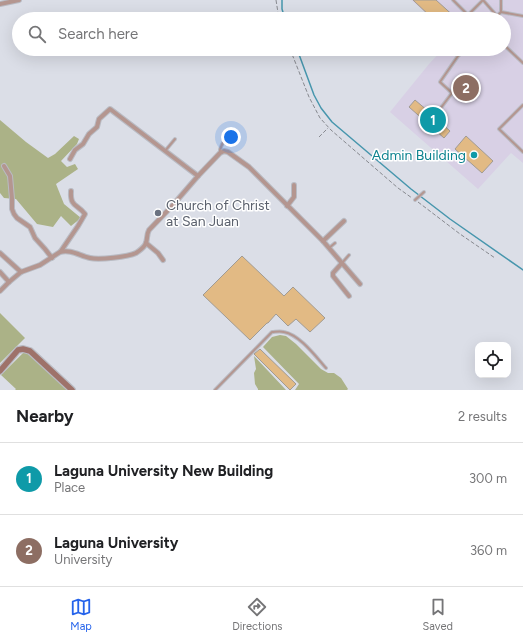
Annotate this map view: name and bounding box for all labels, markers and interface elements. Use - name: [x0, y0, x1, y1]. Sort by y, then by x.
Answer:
- search box: [12, 12, 511, 56]
- icon: search: [26, 23, 48, 45]
- text: Search here: [58, 25, 138, 43]
- pin: 2: [453, 73, 479, 103]
- pin: 1: [420, 105, 446, 135]
- your location: [221, 127, 241, 147]
- place label: Admin Building: [372, 147, 466, 164]
- marker: Admin Building: [469, 150, 479, 160]
- place label: Church of Christ at San Juan: [166, 197, 270, 230]
- marker: Church of Christ at San Juan: [153, 208, 163, 218]
- map controls: [475, 342, 511, 378]
- button: locate: [475, 342, 511, 378]
- text: Nearby: [16, 406, 74, 426]
- text: 2 results: [458, 409, 507, 424]
- text: Laguna University New Building: [54, 462, 273, 480]
- text: 1: [26, 471, 32, 486]
- text: 300 m: [469, 471, 507, 486]
- text: Place: [54, 480, 85, 495]
- text: Laguna University: [54, 534, 178, 552]
- text: 2: [25, 543, 33, 558]
- text: 360 m: [470, 543, 507, 558]
- text: University: [54, 552, 112, 567]
- tab: Map: [70, 596, 92, 633]
- tab: Directions: [232, 596, 282, 633]
- tab: Saved: [423, 596, 453, 633]

